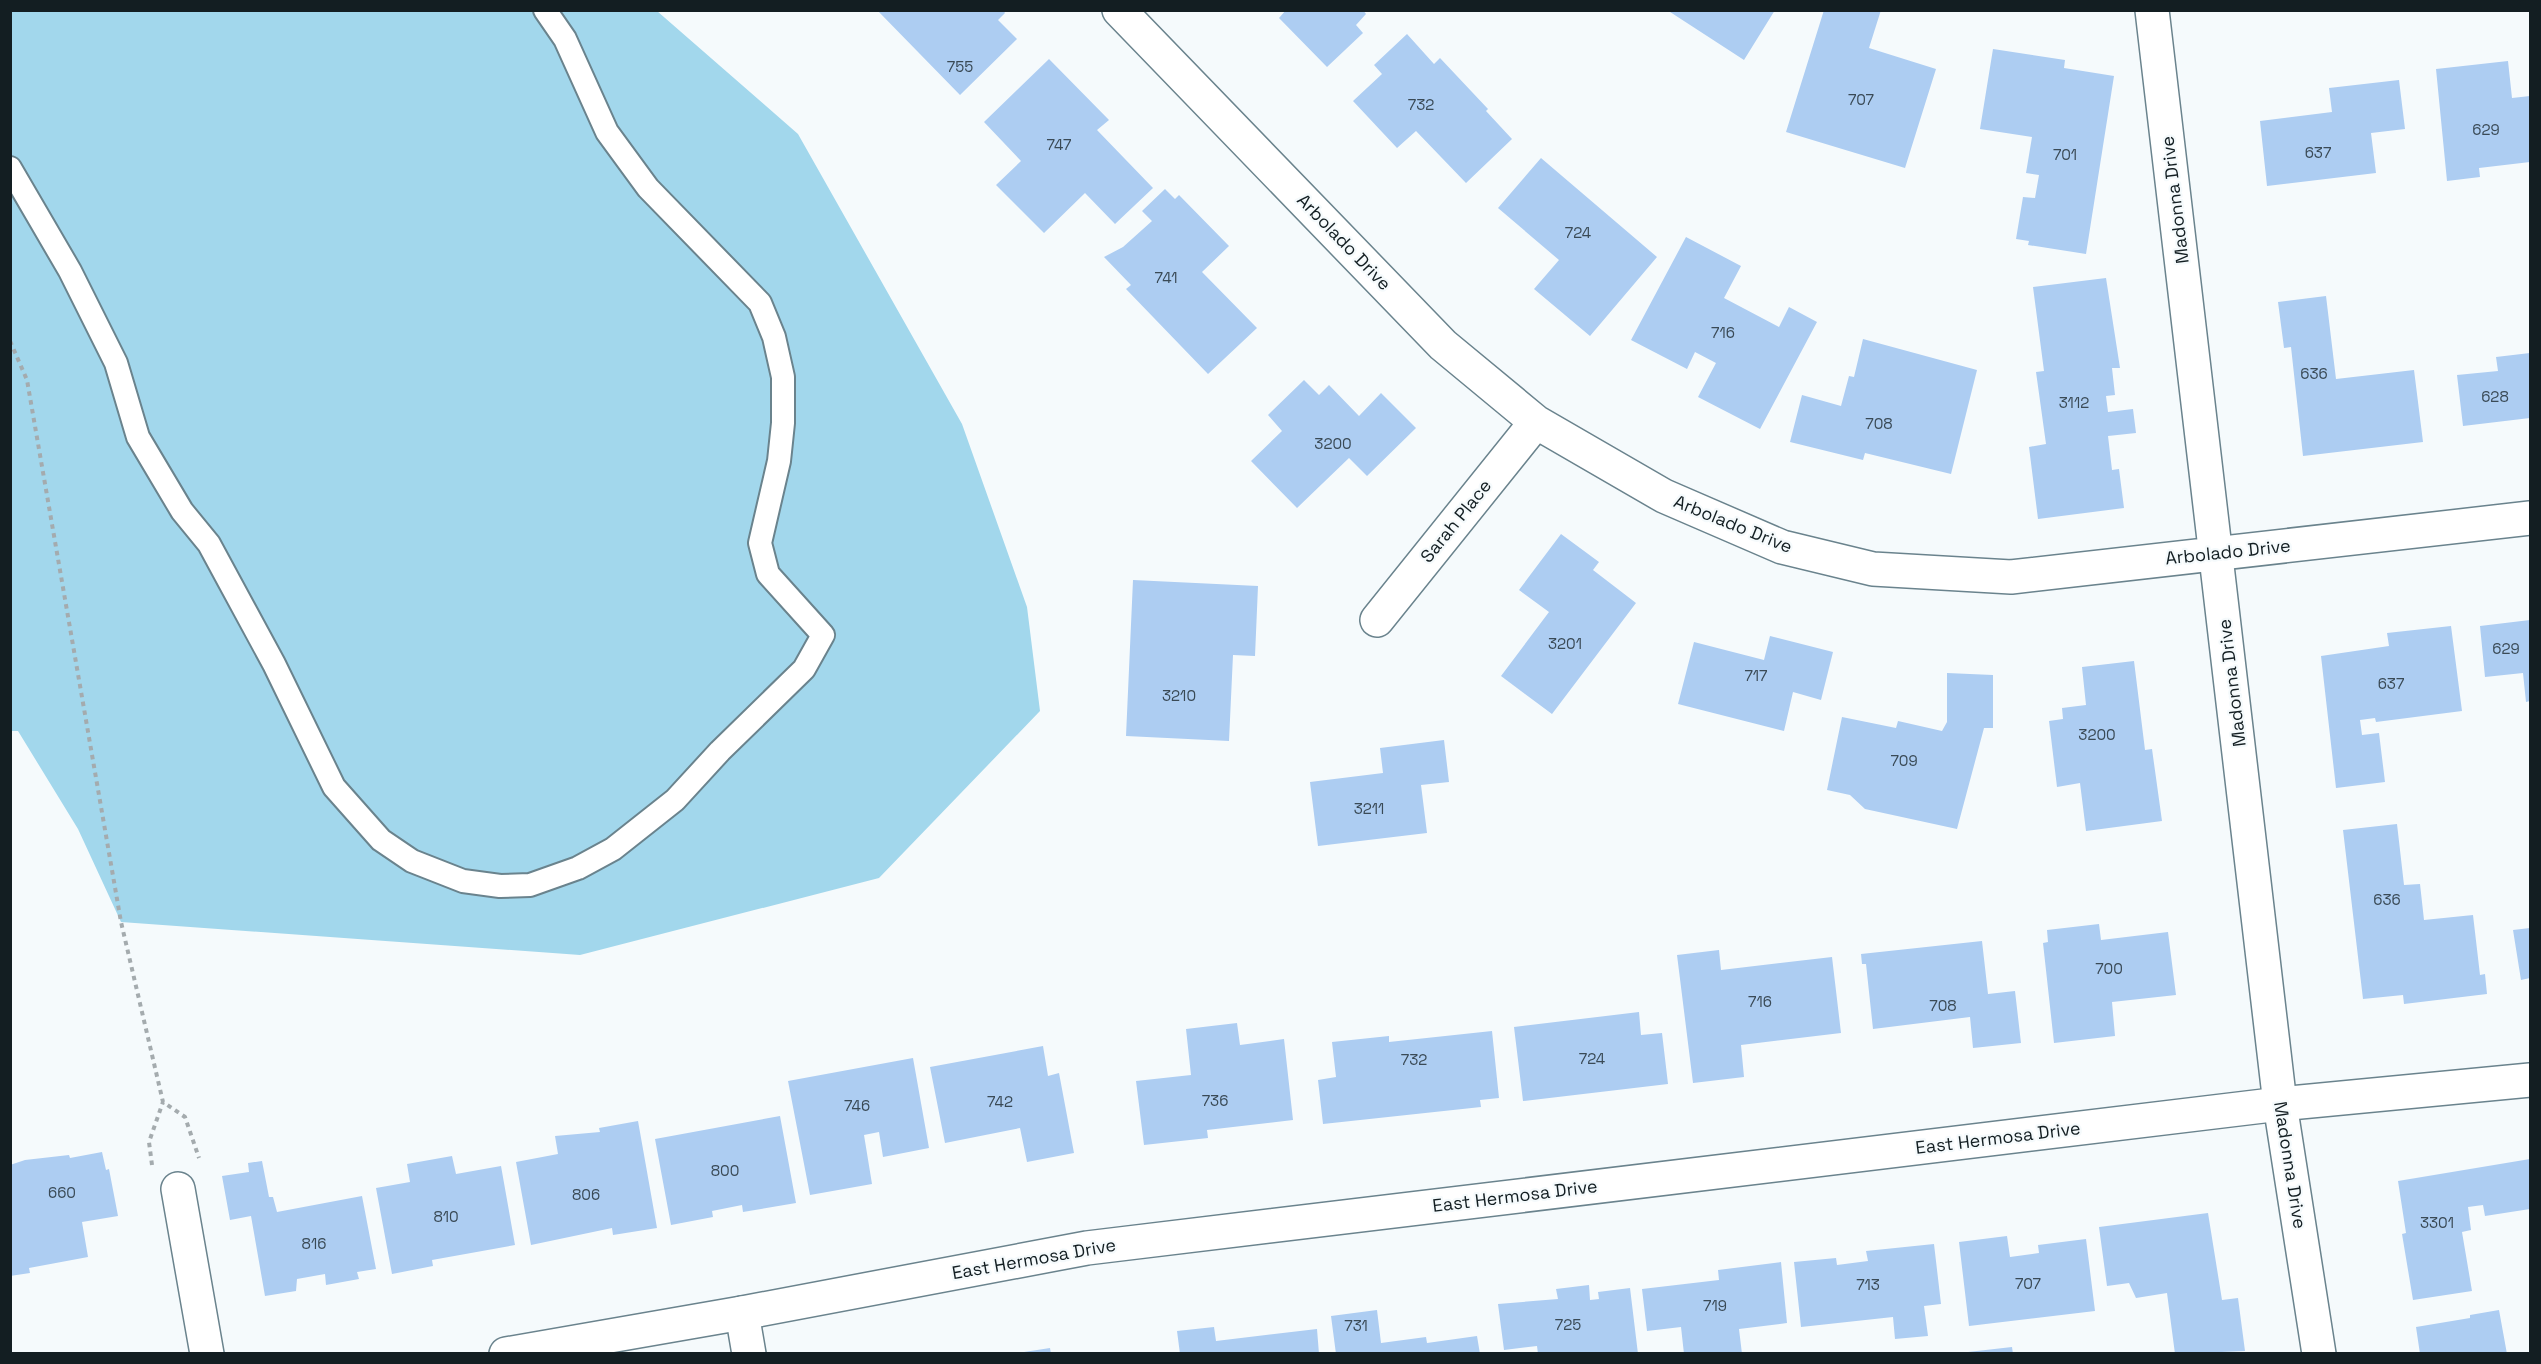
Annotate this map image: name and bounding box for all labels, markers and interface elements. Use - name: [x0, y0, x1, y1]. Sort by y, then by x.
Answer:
- house number: 755: [947, 57, 973, 76]
- house number: 707: [1848, 90, 1874, 109]
- house number: 732: [1408, 95, 1434, 114]
- house number: 629: [2472, 120, 2500, 139]
- house number: 747: [1047, 135, 1071, 154]
- street label: Madonna Drive: [2155, 135, 2194, 265]
- house number: 637: [2305, 143, 2331, 162]
- house number: 701: [2053, 145, 2077, 164]
- street label: Arbolado Drive: [1292, 188, 1396, 295]
- house number: 724: [1565, 223, 1591, 242]
- house number: 741: [1155, 268, 1177, 287]
- house number: 716: [1711, 323, 1735, 342]
- house number: 636: [2300, 364, 2328, 383]
- house number: 628: [2481, 387, 2509, 406]
- house number: 3112: [2059, 393, 2089, 412]
- house number: 708: [1865, 414, 1893, 433]
- house number: 3200: [1314, 434, 1352, 453]
- street label: Sarah Place: [1415, 474, 1496, 567]
- street label: Arbolado Drive: [1671, 489, 1796, 558]
- street label: Arbolado Drive: [2164, 533, 2292, 570]
- street label: Madonna Drive: [2212, 618, 2251, 748]
- house number: 3201: [1548, 634, 1582, 653]
- house number: 629: [2492, 639, 2520, 658]
- house number: 717: [1744, 666, 1768, 685]
- house number: 637: [2378, 674, 2404, 693]
- house number: 3210: [1162, 686, 1196, 705]
- house number: 3200: [2078, 725, 2116, 744]
- house number: 709: [1890, 751, 1918, 770]
- house number: 3211: [1354, 799, 1384, 818]
- house number: 636: [2373, 890, 2401, 909]
- house number: 700: [2095, 959, 2123, 978]
- house number: 716: [1748, 992, 1772, 1011]
- house number: 708: [1929, 996, 1957, 1015]
- house number: 724: [1579, 1049, 1605, 1068]
- house number: 732: [1401, 1050, 1427, 1069]
- house number: 736: [1202, 1091, 1228, 1110]
- house number: 742: [987, 1092, 1013, 1111]
- house number: 746: [844, 1096, 870, 1115]
- street label: Madonna Drive: [2269, 1100, 2312, 1230]
- street label: East Hermosa Drive: [1914, 1116, 2082, 1159]
- house number: 800: [711, 1161, 739, 1180]
- street label: East Hermosa Drive: [1431, 1174, 1599, 1217]
- house number: 660: [48, 1183, 76, 1202]
- house number: 806: [572, 1185, 600, 1204]
- house number: 810: [433, 1207, 459, 1226]
- house number: 3301: [2420, 1213, 2454, 1232]
- street label: East Hermosa Drive: [950, 1233, 1118, 1284]
- house number: 816: [302, 1234, 326, 1253]
- house number: 707: [2015, 1274, 2041, 1293]
- house number: 713: [1856, 1275, 1880, 1294]
- house number: 719: [1703, 1296, 1727, 1315]
- house number: 725: [1555, 1315, 1581, 1334]
- house number: 731: [1344, 1316, 1368, 1335]

